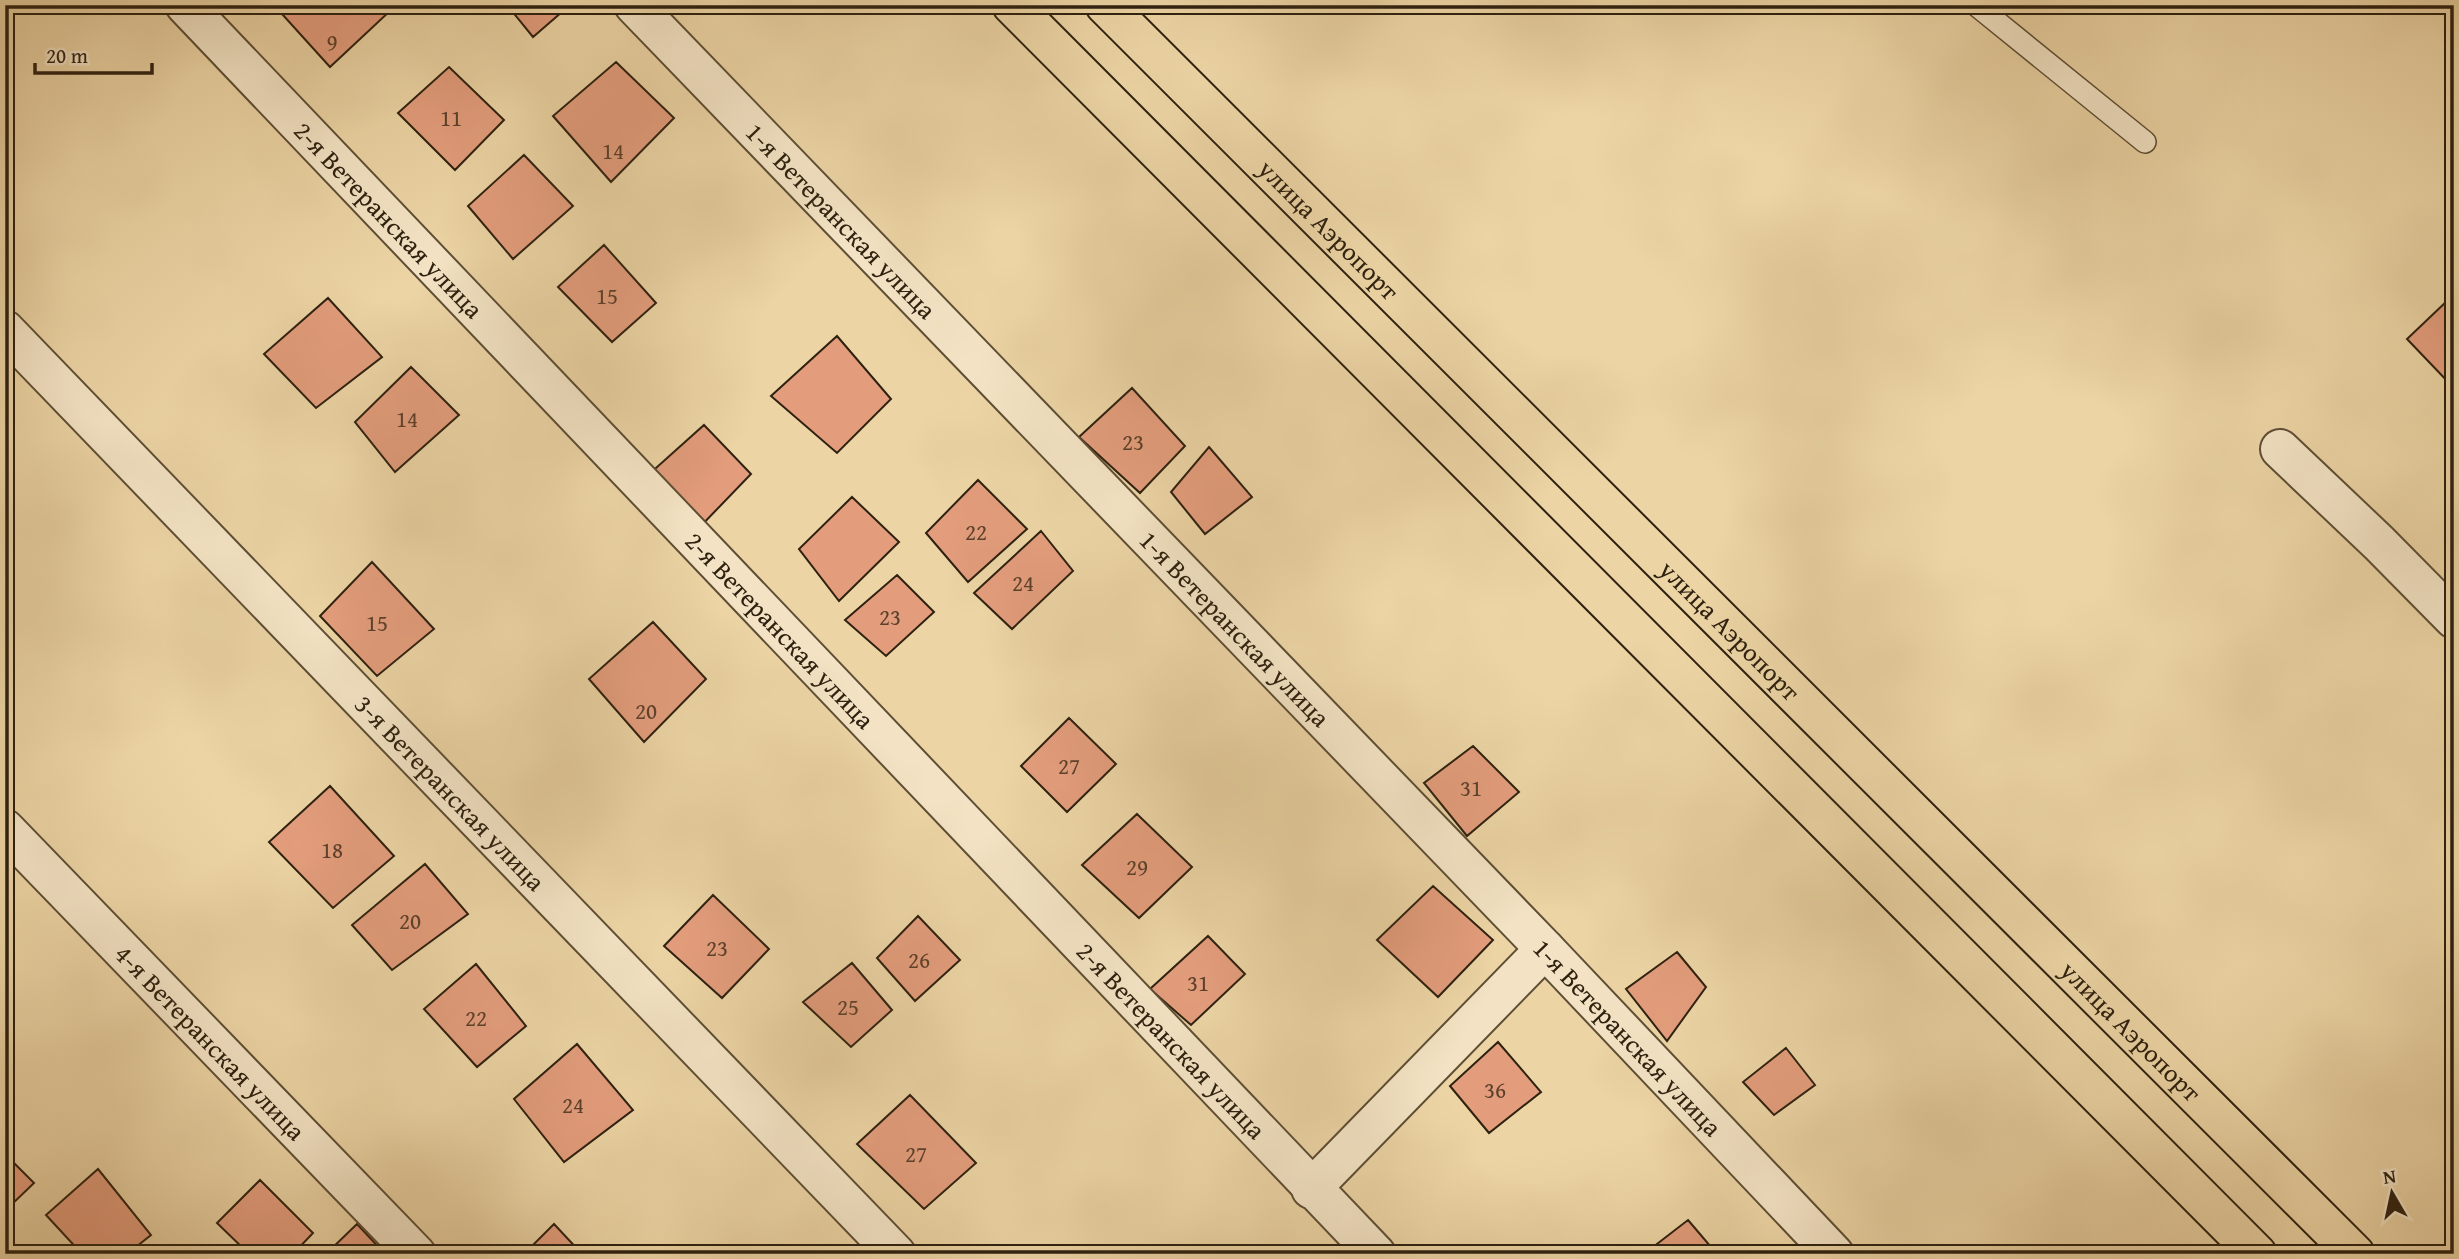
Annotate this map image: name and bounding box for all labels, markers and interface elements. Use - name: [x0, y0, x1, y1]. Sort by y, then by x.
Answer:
- house number: 9: [326, 25, 338, 58]
- scale bar: [35, 32, 152, 76]
- text: 20 m: [46, 40, 88, 71]
- house number: 11: [440, 101, 462, 134]
- street label: 2-я Ветеранская улица: [285, 112, 494, 327]
- street label: 1-я Ветеранская улица: [737, 113, 946, 328]
- house number: 14: [602, 134, 624, 167]
- street label: улица Аэропорт: [1249, 149, 1409, 309]
- house number: 15: [596, 279, 618, 312]
- house number: 14: [396, 402, 418, 435]
- house number: 23: [1122, 425, 1144, 458]
- house number: 22: [965, 515, 987, 548]
- street label: 1-я Ветеранская улица: [1131, 521, 1340, 736]
- street label: 2-я Ветеранская улица: [677, 522, 885, 738]
- street label: улица Аэропорт: [1650, 550, 1810, 710]
- house number: 24: [1012, 566, 1034, 599]
- house number: 23: [879, 600, 901, 633]
- house number: 15: [366, 606, 388, 639]
- street label: 3-я Ветеранская улица: [346, 685, 555, 900]
- house number: 20: [635, 694, 657, 727]
- house number: 27: [1058, 749, 1080, 782]
- house number: 31: [1460, 771, 1482, 804]
- house number: 18: [321, 833, 343, 866]
- house number: 29: [1126, 850, 1148, 883]
- house number: 20: [399, 904, 421, 937]
- street label: 1-я Ветеранская улица: [1525, 929, 1732, 1145]
- house number: 23: [706, 931, 728, 964]
- street label: 2-я Ветеранская улица: [1068, 932, 1276, 1148]
- street label: 4-я Ветеранская улица: [106, 935, 316, 1149]
- house number: 26: [908, 943, 930, 976]
- street label: улица Аэропорт: [2051, 950, 2211, 1110]
- house number: 31: [1187, 966, 1209, 999]
- house number: 25: [837, 990, 859, 1023]
- house number: 22: [465, 1001, 487, 1034]
- house number: 36: [1484, 1073, 1506, 1106]
- house number: 24: [562, 1088, 584, 1121]
- house number: 27: [905, 1137, 927, 1170]
- north arrow: [2358, 1158, 2428, 1228]
- text: N: [2381, 1161, 2398, 1191]

